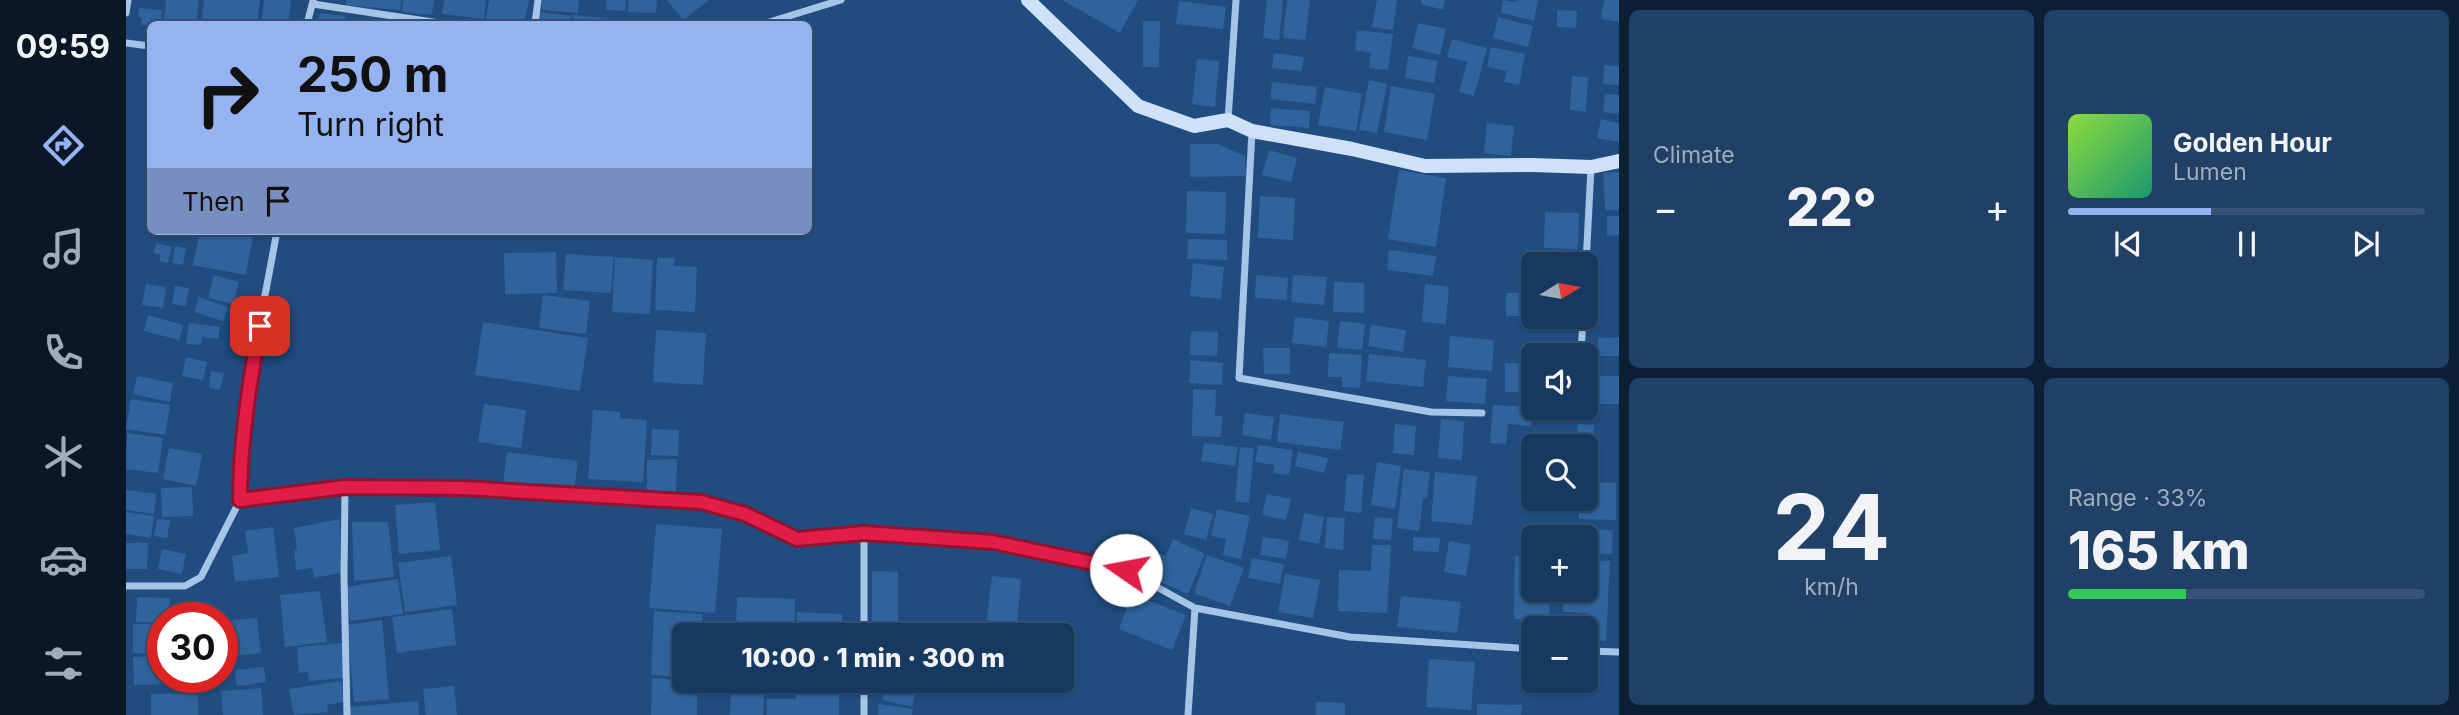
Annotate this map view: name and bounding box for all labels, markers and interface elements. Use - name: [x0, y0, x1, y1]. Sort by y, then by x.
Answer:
- text: 09:59: [16, 27, 110, 66]
- text: 250 m: [297, 45, 449, 104]
- icon: right: [182, 49, 273, 140]
- text: Turn right: [297, 105, 444, 144]
- icon: directions: [39, 121, 88, 170]
- text: Golden Hour: [2173, 127, 2332, 158]
- text: Climate: [1653, 141, 1735, 169]
- text: Lumen: [2173, 158, 2247, 186]
- text: 22°: [1786, 176, 1877, 239]
- icon: arrive: [259, 182, 297, 220]
- text: −: [1653, 185, 1678, 231]
- text: +: [1985, 185, 2010, 231]
- text: Then: [182, 186, 245, 217]
- icon: music: [39, 224, 88, 273]
- icon: previous: [2109, 225, 2147, 263]
- icon: pause: [2228, 225, 2266, 263]
- icon: next: [2347, 225, 2385, 263]
- north arrow: [1521, 252, 1598, 329]
- map controls: [1521, 252, 1598, 693]
- pin: [230, 296, 290, 356]
- icon: arrive: [241, 307, 279, 345]
- icon: phone: [39, 328, 88, 377]
- button: sound: [1521, 343, 1598, 420]
- icon: climate: [39, 432, 88, 481]
- button: search: [1521, 434, 1598, 511]
- text: 24: [1773, 472, 1890, 582]
- text: Range · 33%: [2068, 484, 2207, 512]
- text: 165 km: [2068, 519, 2250, 582]
- button: +: [1521, 525, 1598, 602]
- position arrow: [1089, 533, 1163, 607]
- icon: car: [39, 535, 88, 584]
- text: km/h: [1804, 573, 1859, 601]
- speed limit sign: 30: [147, 602, 238, 693]
- button: −: [1521, 616, 1598, 693]
- icon: filters: [39, 639, 88, 688]
- text: 10:00 · 1 min · 300 m: [741, 642, 1005, 673]

